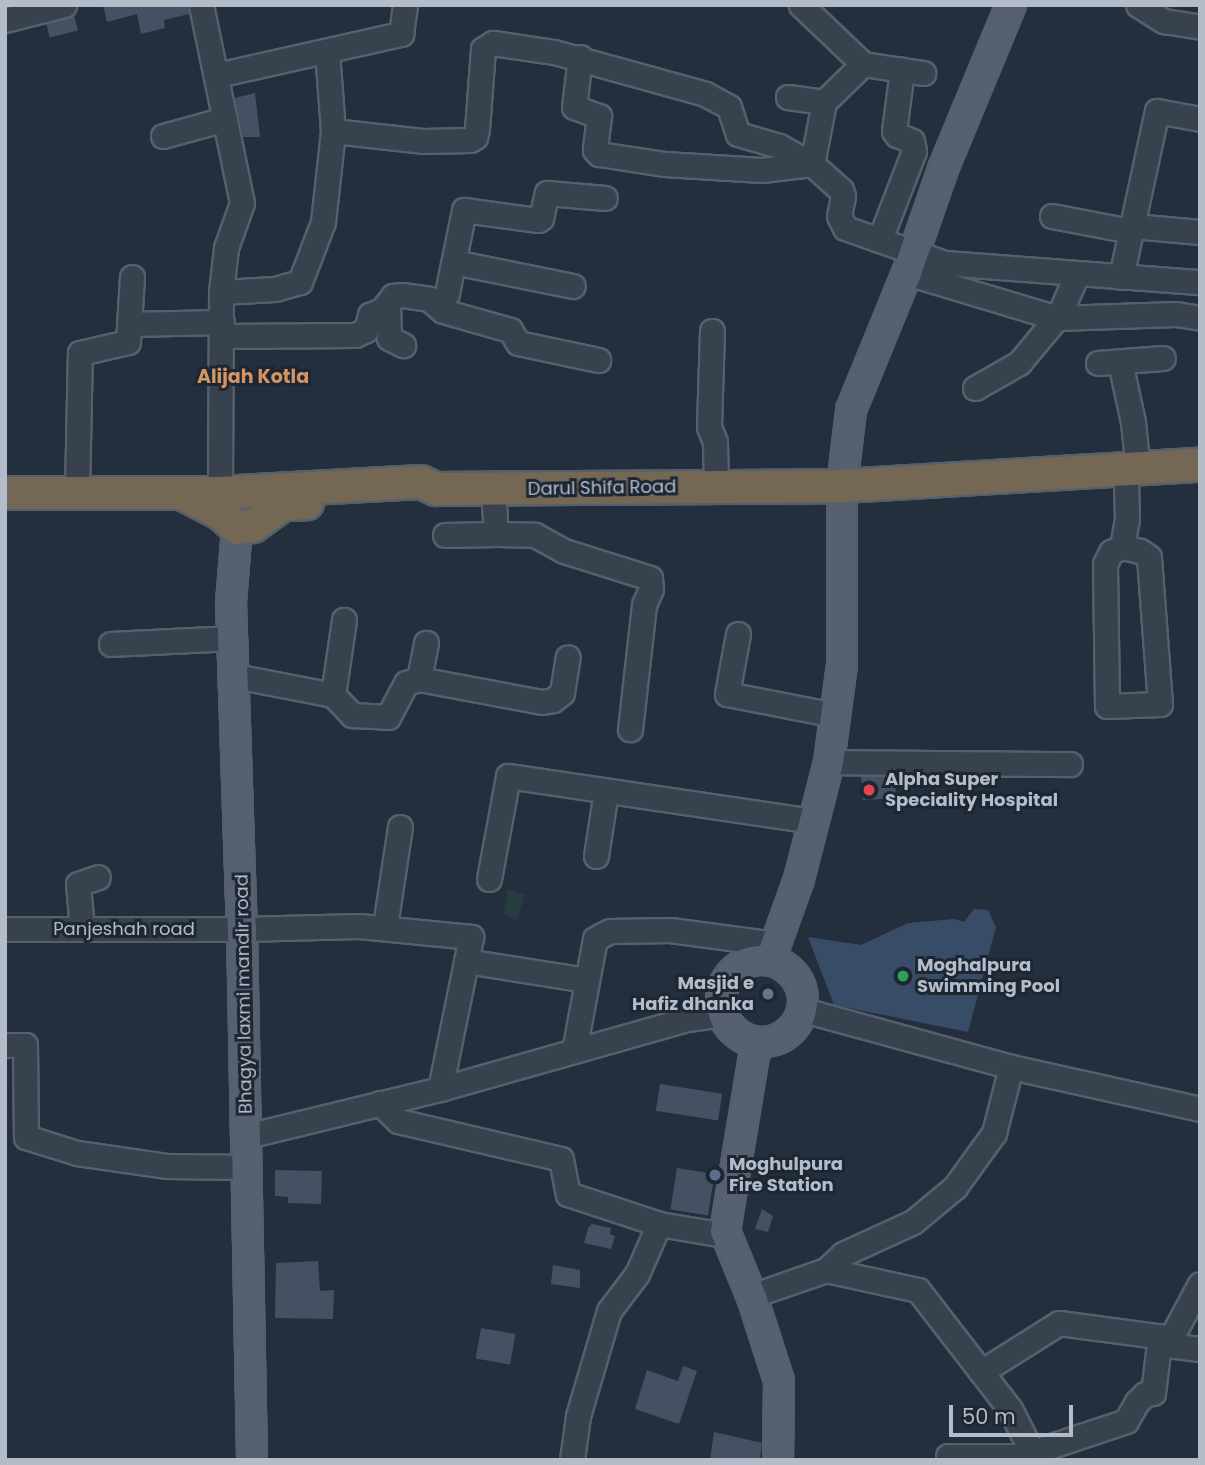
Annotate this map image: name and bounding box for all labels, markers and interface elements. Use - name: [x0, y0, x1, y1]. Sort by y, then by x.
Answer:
- district label: Alijah Kotla: [197, 366, 309, 388]
- street label: Darul Shifa Road: [528, 476, 676, 500]
- place label: Alpha Super Speciality Hospital: [885, 769, 1058, 812]
- marker: Alpha Super Speciality Hospital: [859, 780, 879, 800]
- street label: Bhagya laxmi mandir road: [231, 874, 257, 1114]
- street label: Panjeshah road: [53, 918, 195, 940]
- place label: Moghalpura Swimming Pool: [917, 955, 1060, 998]
- marker: Moghalpura Swimming Pool: [895, 968, 911, 984]
- place label: Masjid e Hafiz dhanka: [632, 973, 754, 1016]
- marker: Masjid e Hafiz dhanka: [760, 986, 776, 1002]
- place label: Moghulpura Fire Station: [729, 1154, 843, 1196]
- marker: Moghulpura Fire Station: [707, 1167, 723, 1183]
- scale bar: [953, 1392, 1077, 1436]
- text: 50 m: [962, 1402, 1016, 1431]

